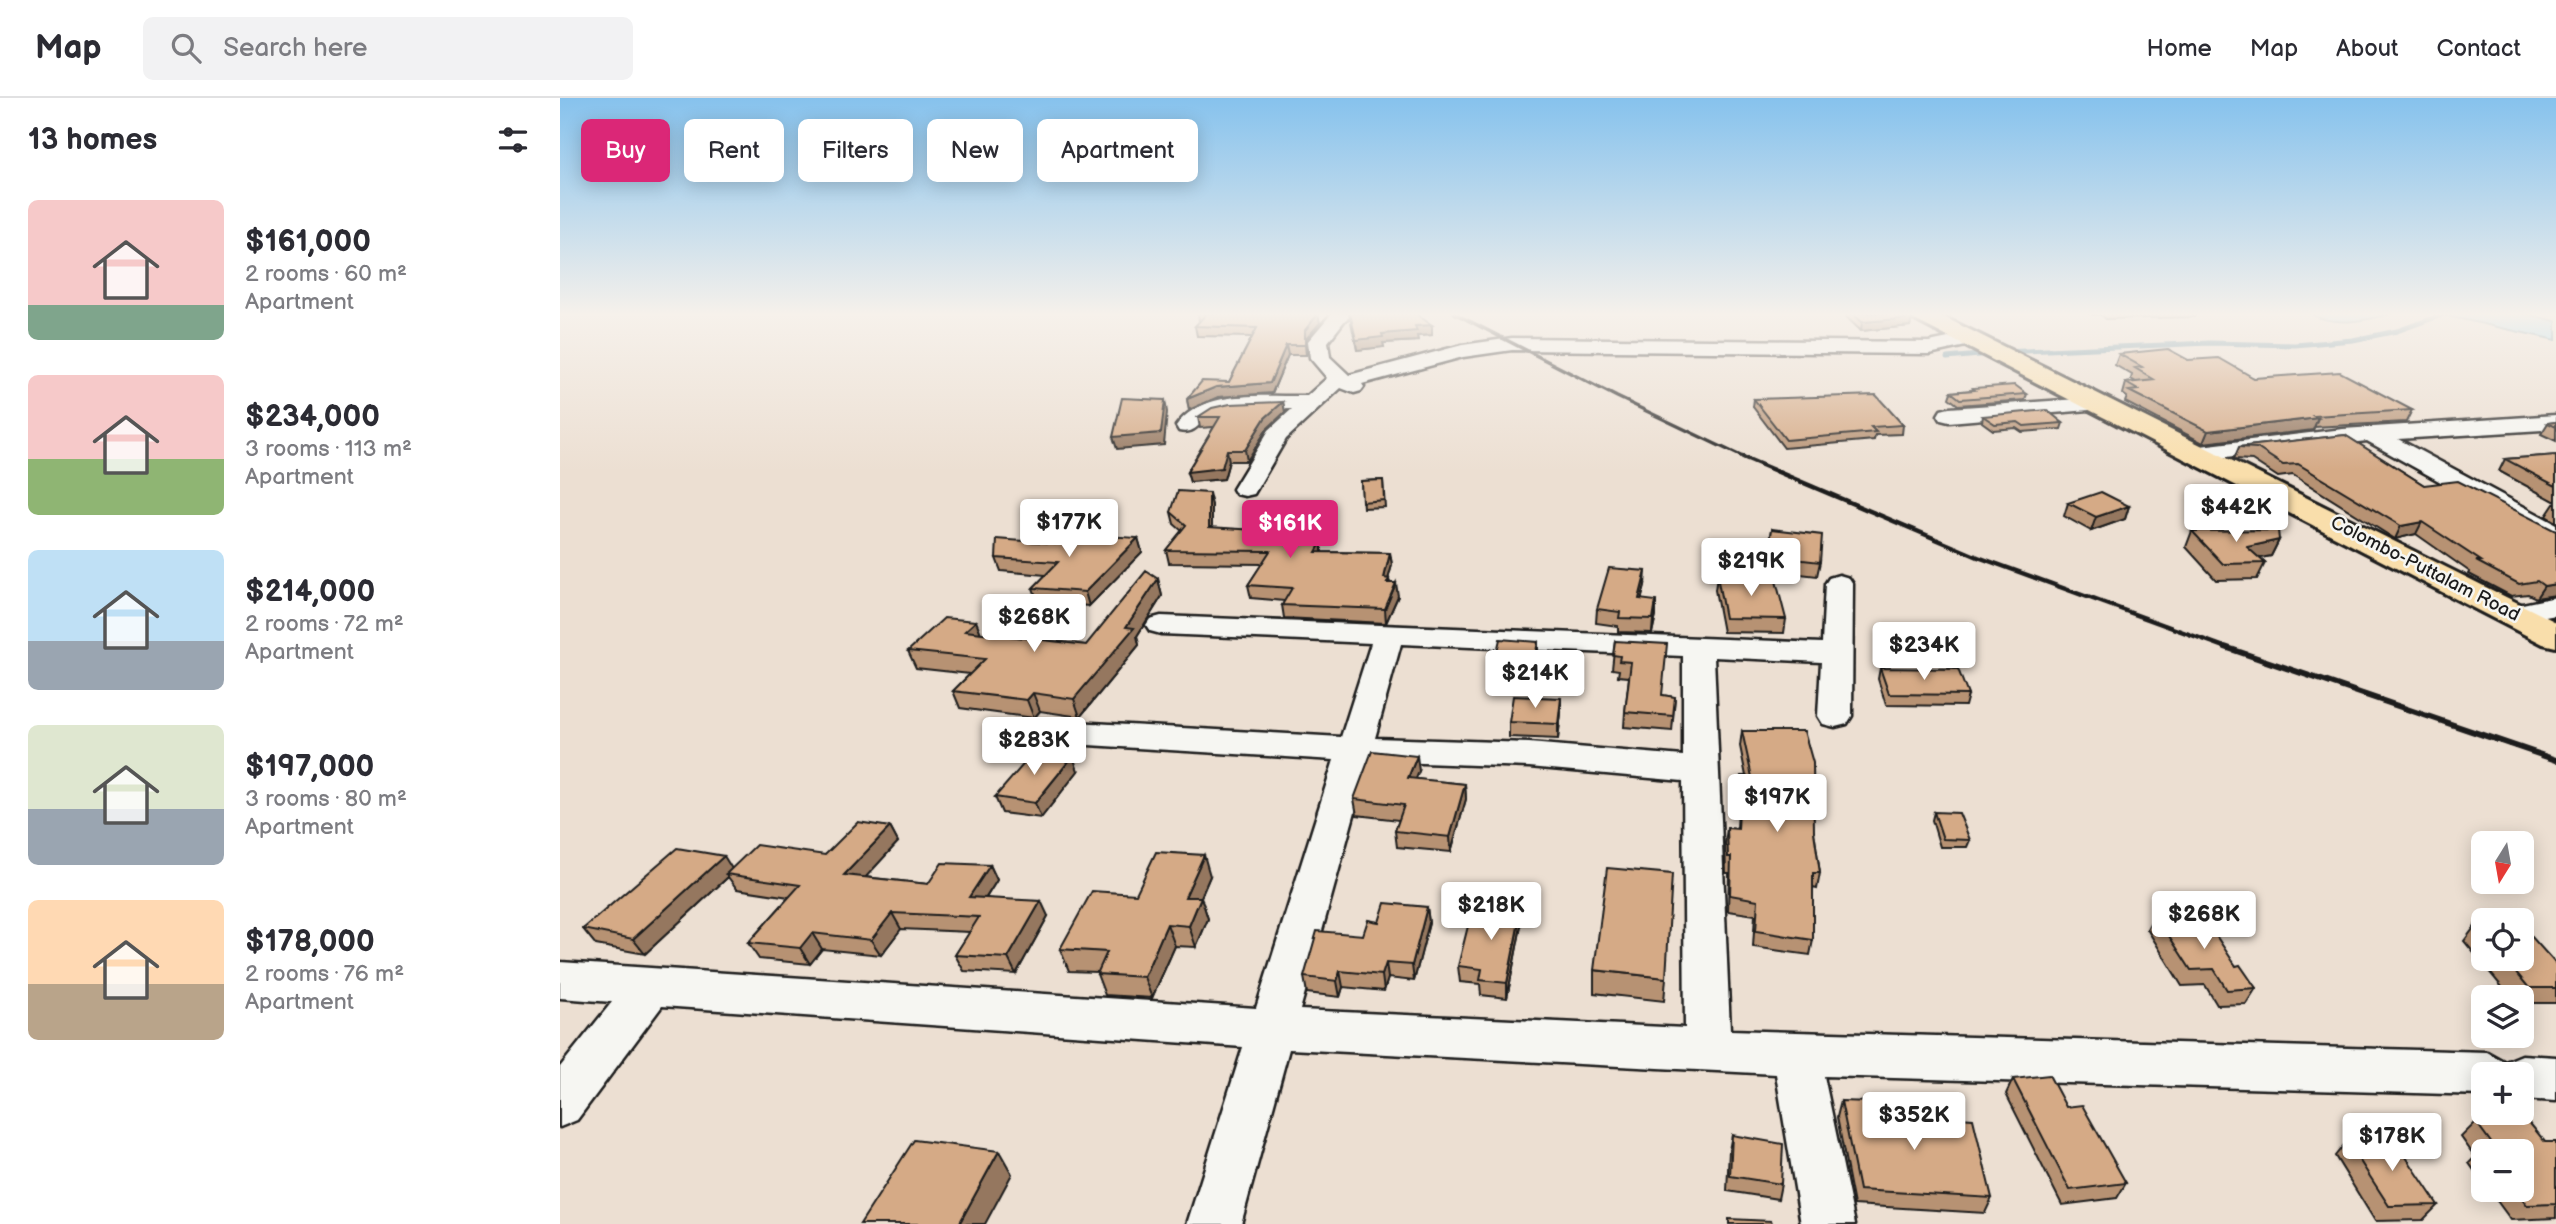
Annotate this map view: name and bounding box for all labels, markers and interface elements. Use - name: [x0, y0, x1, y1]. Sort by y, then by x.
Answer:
- search box: [143, 17, 633, 80]
- text: Map: [35, 28, 101, 68]
- icon: search: [167, 29, 205, 67]
- text: Search here: [223, 33, 367, 64]
- text: Home: [2147, 34, 2212, 63]
- text: Map: [2250, 34, 2298, 63]
- text: About: [2336, 34, 2398, 63]
- text: Contact: [2436, 34, 2521, 63]
- chip: Buy: [581, 119, 670, 182]
- chip: Rent: [684, 119, 784, 182]
- chip: Filters: [798, 119, 913, 182]
- chip: New: [927, 119, 1023, 182]
- chip: Apartment: [1037, 119, 1198, 182]
- icon: filters: [494, 121, 532, 159]
- text: 13 homes: [28, 122, 157, 158]
- text: $161,000: [245, 224, 371, 260]
- icon: home: [84, 228, 168, 312]
- text: 2 rooms · 60 m²: [245, 260, 407, 288]
- text: Apartment: [245, 288, 354, 316]
- text: $234,000: [245, 399, 380, 435]
- icon: home: [84, 403, 168, 487]
- text: 3 rooms · 113 m²: [245, 435, 412, 463]
- text: Apartment: [245, 463, 354, 491]
- pin: $442K: [2187, 484, 2285, 544]
- text: $442K: [2200, 493, 2272, 521]
- pin: $177K: [1020, 500, 1118, 559]
- pin: $161K: [1241, 500, 1339, 560]
- text: $177K: [1036, 508, 1102, 536]
- text: $161K: [1258, 509, 1322, 537]
- street label: Colombo-Puttalam Road: [2326, 511, 2524, 627]
- pin: $219K: [1702, 538, 1800, 598]
- text: $219K: [1717, 547, 1785, 575]
- text: $214,000: [245, 574, 375, 610]
- icon: home: [84, 578, 168, 662]
- pin: $268K: [985, 594, 1083, 654]
- text: $268K: [998, 603, 1070, 631]
- text: 2 rooms · 72 m²: [245, 610, 404, 638]
- pin: $234K: [1875, 622, 1973, 682]
- text: $234K: [1889, 631, 1959, 659]
- text: Apartment: [245, 638, 354, 666]
- pin: $214K: [1486, 650, 1584, 710]
- text: $214K: [1501, 659, 1569, 687]
- pin: $283K: [985, 718, 1083, 777]
- text: $283K: [998, 726, 1070, 754]
- text: $197,000: [245, 749, 374, 785]
- icon: home: [84, 753, 168, 837]
- pin: $197K: [1728, 774, 1826, 834]
- text: $197K: [1744, 783, 1810, 811]
- text: 3 rooms · 80 m²: [245, 785, 407, 813]
- text: Apartment: [245, 813, 354, 841]
- north arrow: [2471, 831, 2534, 894]
- map controls: [2471, 831, 2534, 1202]
- pin: $218K: [1442, 882, 1540, 942]
- text: $218K: [1457, 891, 1525, 919]
- pin: $268K: [2155, 892, 2253, 951]
- text: $268K: [2168, 900, 2240, 928]
- button: locate: [2471, 908, 2534, 971]
- text: $178,000: [245, 924, 375, 960]
- icon: home: [84, 928, 168, 1012]
- text: 2 rooms · 76 m²: [245, 960, 404, 988]
- button: layers: [2471, 985, 2534, 1048]
- text: Apartment: [245, 988, 354, 1016]
- button: +: [2471, 1062, 2534, 1125]
- pin: $352K: [1865, 1093, 1963, 1152]
- text: $352K: [1878, 1101, 1950, 1129]
- pin: $178K: [2343, 1114, 2441, 1173]
- text: $178K: [2359, 1122, 2426, 1150]
- button: −: [2471, 1139, 2534, 1202]

